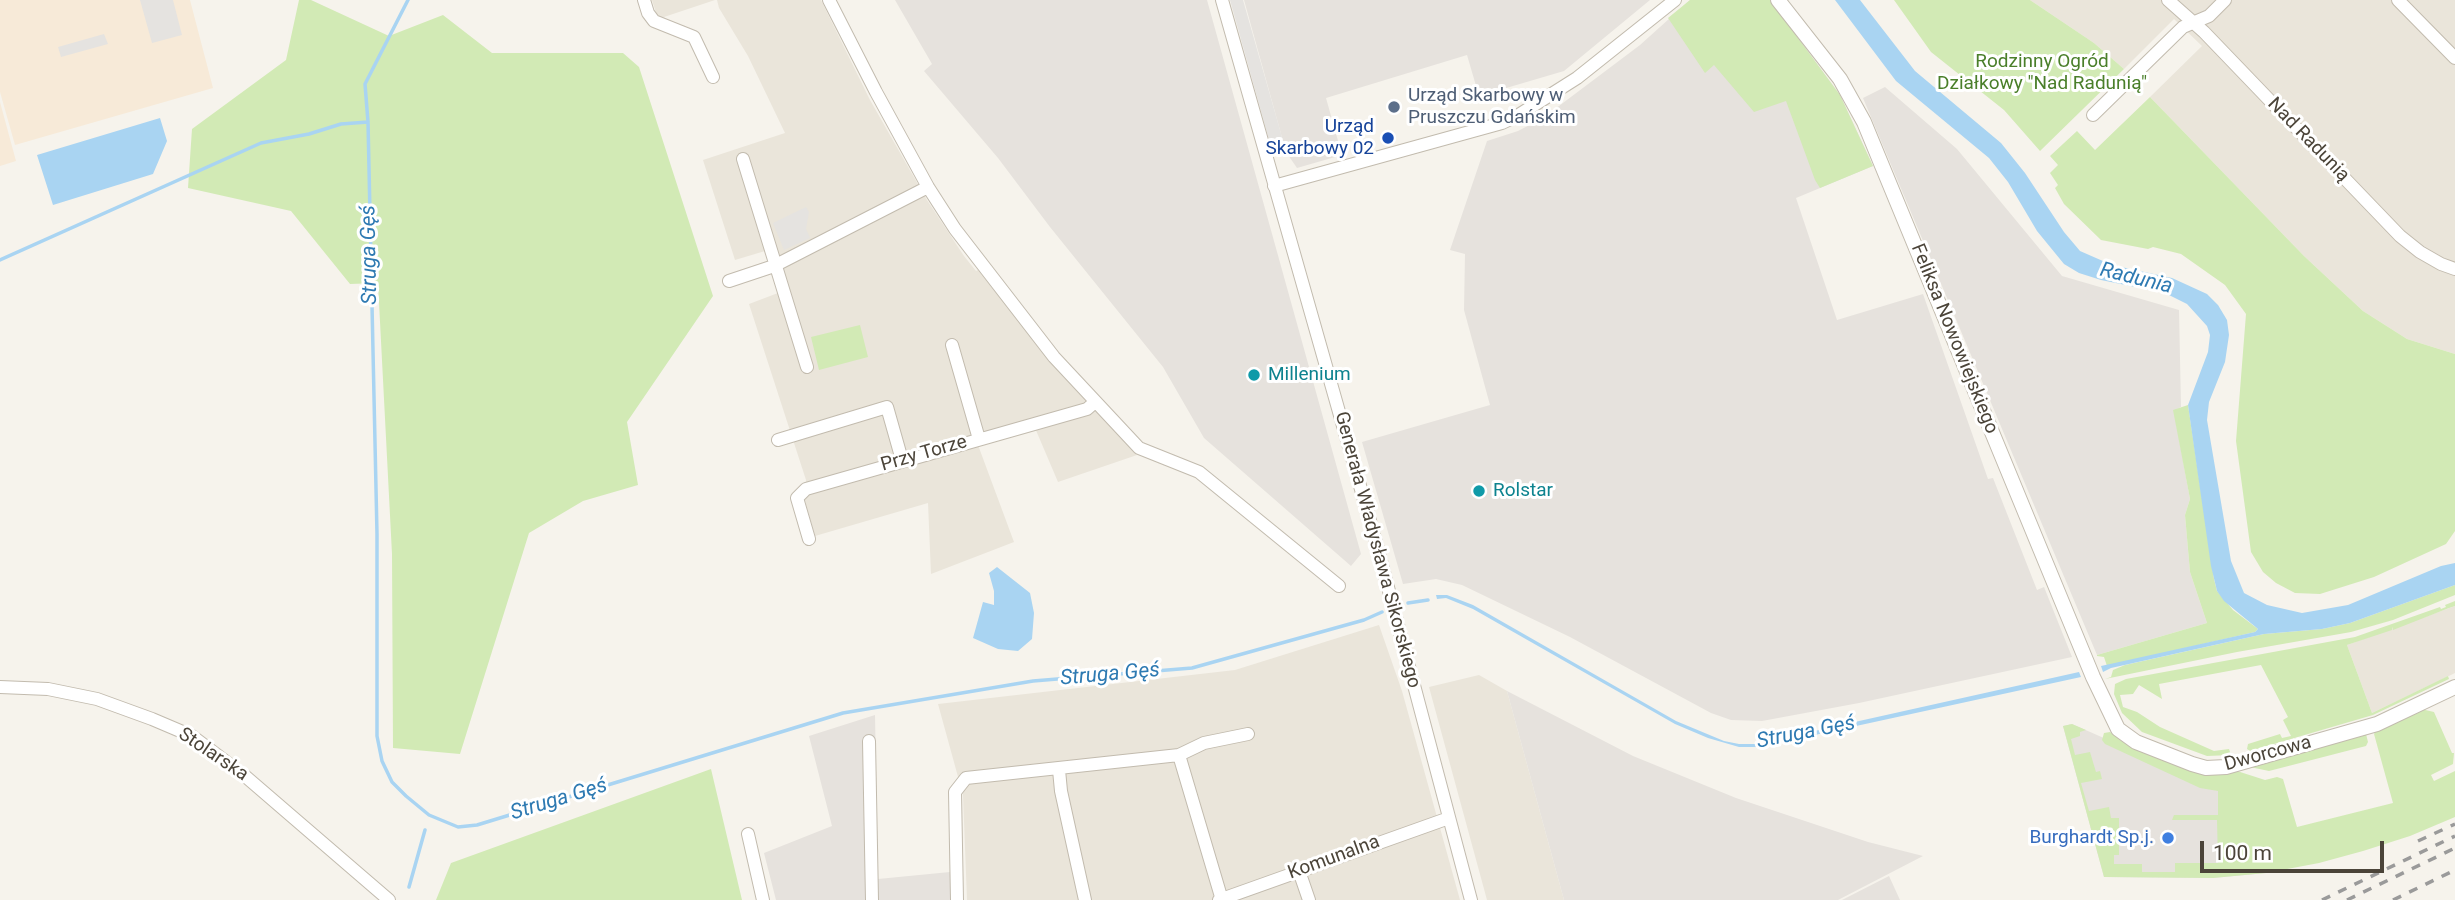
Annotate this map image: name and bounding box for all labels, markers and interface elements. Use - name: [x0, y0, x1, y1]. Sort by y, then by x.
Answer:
- park label: Rodzinny Ogród Działkowy "Nad Radunią": [1937, 51, 2147, 95]
- place label: Urząd Skarbowy w Pruszczu Gdańskim: [1408, 85, 1576, 129]
- street label: Nad Radunią: [2262, 93, 2354, 187]
- marker: Urząd Skarbowy w Pruszczu Gdańskim: [1386, 99, 1402, 115]
- place label: Urząd Skarbowy 02: [1265, 116, 1374, 160]
- marker: Urząd Skarbowy 02: [1380, 130, 1396, 146]
- water label: Struga Gęś: [357, 205, 383, 305]
- street label: Feliksa Nowowiejskiego: [1905, 241, 2003, 437]
- water label: Radunia: [2097, 258, 2175, 300]
- place label: Millenium: [1268, 364, 1351, 386]
- marker: Millenium: [1246, 367, 1262, 383]
- street label: Generała Władysława Sikorskiego: [1329, 409, 1425, 691]
- street label: Przy Torze: [878, 431, 970, 477]
- place label: Rolstar: [1493, 480, 1553, 502]
- marker: Rolstar: [1471, 483, 1487, 499]
- water label: Struga Gęś: [1059, 658, 1161, 692]
- water label: Struga Gęś: [1755, 711, 1857, 755]
- street label: Stolarska: [174, 723, 252, 787]
- street label: Dworcowa: [2222, 731, 2314, 777]
- water label: Struga Gęś: [508, 773, 610, 827]
- place label: Burghardt Sp.j.: [2030, 827, 2154, 849]
- scale bar: [2203, 827, 2387, 871]
- marker: Burghardt Sp.j.: [2160, 830, 2176, 846]
- street label: Komunalna: [1285, 831, 1383, 885]
- text: 100 m: [2213, 841, 2272, 865]

